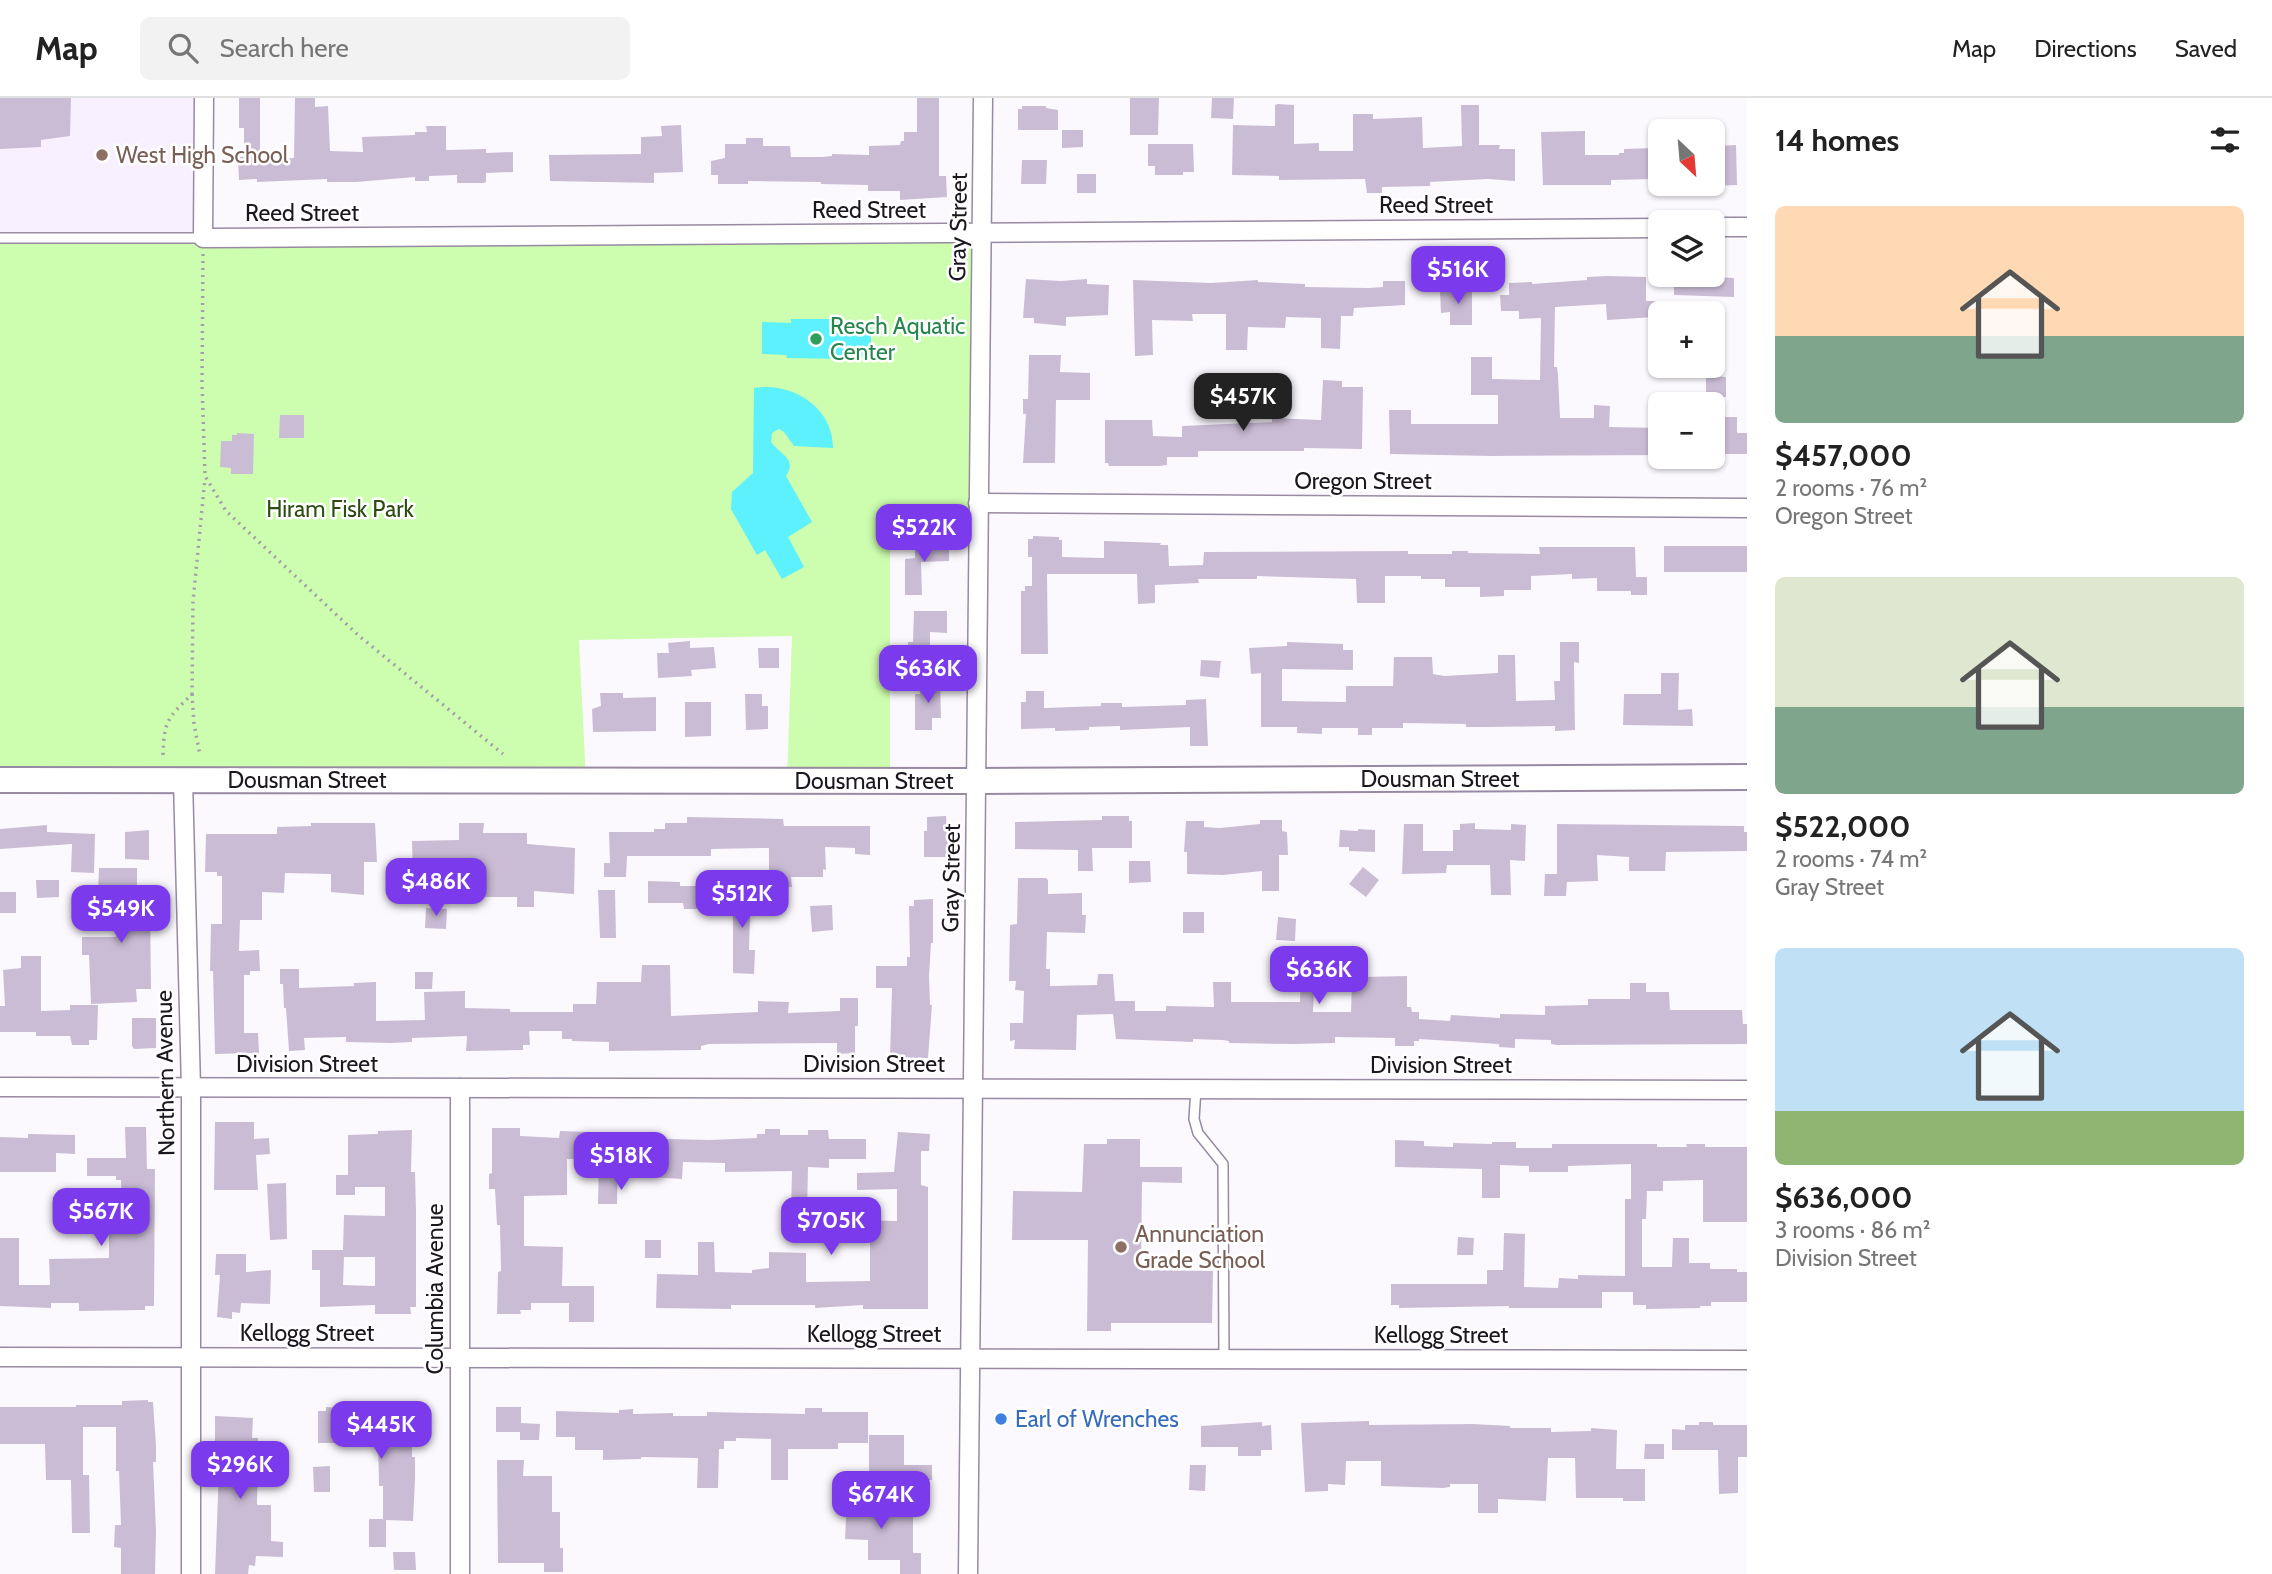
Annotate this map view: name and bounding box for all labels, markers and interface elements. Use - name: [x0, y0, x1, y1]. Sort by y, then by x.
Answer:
- search box: [140, 17, 630, 80]
- text: Map: [35, 28, 98, 68]
- icon: search: [164, 29, 202, 67]
- text: Search here: [220, 32, 349, 64]
- text: Map: [1952, 34, 1996, 63]
- text: Directions: [2034, 34, 2137, 63]
- text: Saved: [2175, 34, 2237, 63]
- north arrow: [1648, 119, 1726, 196]
- map controls: [1648, 119, 1725, 469]
- icon: filters: [2206, 121, 2244, 159]
- text: 14 homes: [1775, 122, 1899, 159]
- place label: West High School: [116, 141, 289, 169]
- marker: West High School: [94, 147, 110, 163]
- street label: Gray Street: [943, 172, 973, 282]
- street label: Reed Street: [1379, 191, 1493, 219]
- street label: Reed Street: [812, 196, 926, 224]
- street label: Reed Street: [245, 199, 359, 227]
- button: layers: [1648, 210, 1725, 287]
- pin: $516K: [1409, 246, 1507, 306]
- icon: home: [1947, 251, 2073, 377]
- text: $516K: [1427, 255, 1489, 283]
- button: +: [1648, 301, 1725, 378]
- place label: Resch Aquatic Center: [830, 312, 965, 366]
- marker: Resch Aquatic Center: [808, 331, 824, 347]
- pin: $457K: [1194, 374, 1292, 433]
- text: $457K: [1210, 382, 1276, 410]
- button: −: [1648, 392, 1725, 469]
- text: $457,000: [1775, 437, 1912, 474]
- street label: Oregon Street: [1294, 467, 1432, 495]
- text: 2 rooms · 76 m²: [1775, 474, 1927, 502]
- park label: Hiram Fisk Park: [266, 495, 414, 523]
- text: Oregon Street: [1775, 502, 1913, 530]
- pin: $522K: [875, 504, 973, 564]
- text: $522K: [892, 513, 956, 541]
- icon: home: [1947, 622, 2073, 748]
- pin: $636K: [879, 646, 977, 705]
- text: $636K: [895, 654, 961, 682]
- street label: Dousman Street: [1360, 765, 1520, 793]
- street label: Dousman Street: [227, 766, 387, 794]
- street label: Dousman Street: [794, 767, 954, 795]
- text: $522,000: [1775, 808, 1910, 845]
- street label: Gray Street: [936, 823, 966, 933]
- text: 2 rooms · 74 m²: [1775, 845, 1927, 873]
- pin: $486K: [387, 858, 485, 918]
- text: $486K: [402, 867, 470, 895]
- pin: $512K: [693, 870, 791, 930]
- text: Gray Street: [1775, 873, 1884, 901]
- text: $512K: [712, 879, 772, 907]
- pin: $549K: [72, 886, 170, 945]
- text: $549K: [87, 894, 155, 922]
- pin: $636K: [1270, 946, 1368, 1006]
- text: $636K: [1286, 955, 1352, 983]
- street label: Northern Avenue: [150, 990, 180, 1156]
- icon: home: [1947, 993, 2073, 1119]
- street label: Division Street: [236, 1050, 378, 1078]
- street label: Division Street: [803, 1050, 945, 1078]
- street label: Division Street: [1370, 1051, 1512, 1079]
- pin: $518K: [572, 1132, 670, 1192]
- text: $518K: [590, 1141, 652, 1169]
- text: $636,000: [1775, 1179, 1913, 1216]
- pin: $567K: [52, 1188, 150, 1248]
- text: $567K: [69, 1197, 133, 1225]
- pin: $705K: [782, 1198, 880, 1257]
- street label: Columbia Avenue: [421, 1203, 449, 1374]
- text: $705K: [797, 1206, 865, 1234]
- text: 3 rooms · 86 m²: [1775, 1216, 1930, 1244]
- place label: Annunciation Grade School: [1135, 1220, 1266, 1274]
- marker: Annunciation Grade School: [1113, 1239, 1129, 1255]
- text: Division Street: [1775, 1244, 1917, 1272]
- street label: Kellogg Street: [240, 1319, 375, 1347]
- street label: Kellogg Street: [807, 1320, 942, 1348]
- street label: Kellogg Street: [1374, 1321, 1509, 1349]
- pin: $445K: [332, 1402, 430, 1461]
- place label: Earl of Wrenches: [1015, 1405, 1179, 1433]
- text: $445K: [347, 1410, 415, 1438]
- marker: Earl of Wrenches: [993, 1411, 1009, 1427]
- pin: $296K: [191, 1442, 289, 1501]
- text: $296K: [207, 1450, 273, 1478]
- pin: $674K: [832, 1472, 930, 1531]
- text: $674K: [848, 1480, 914, 1508]

